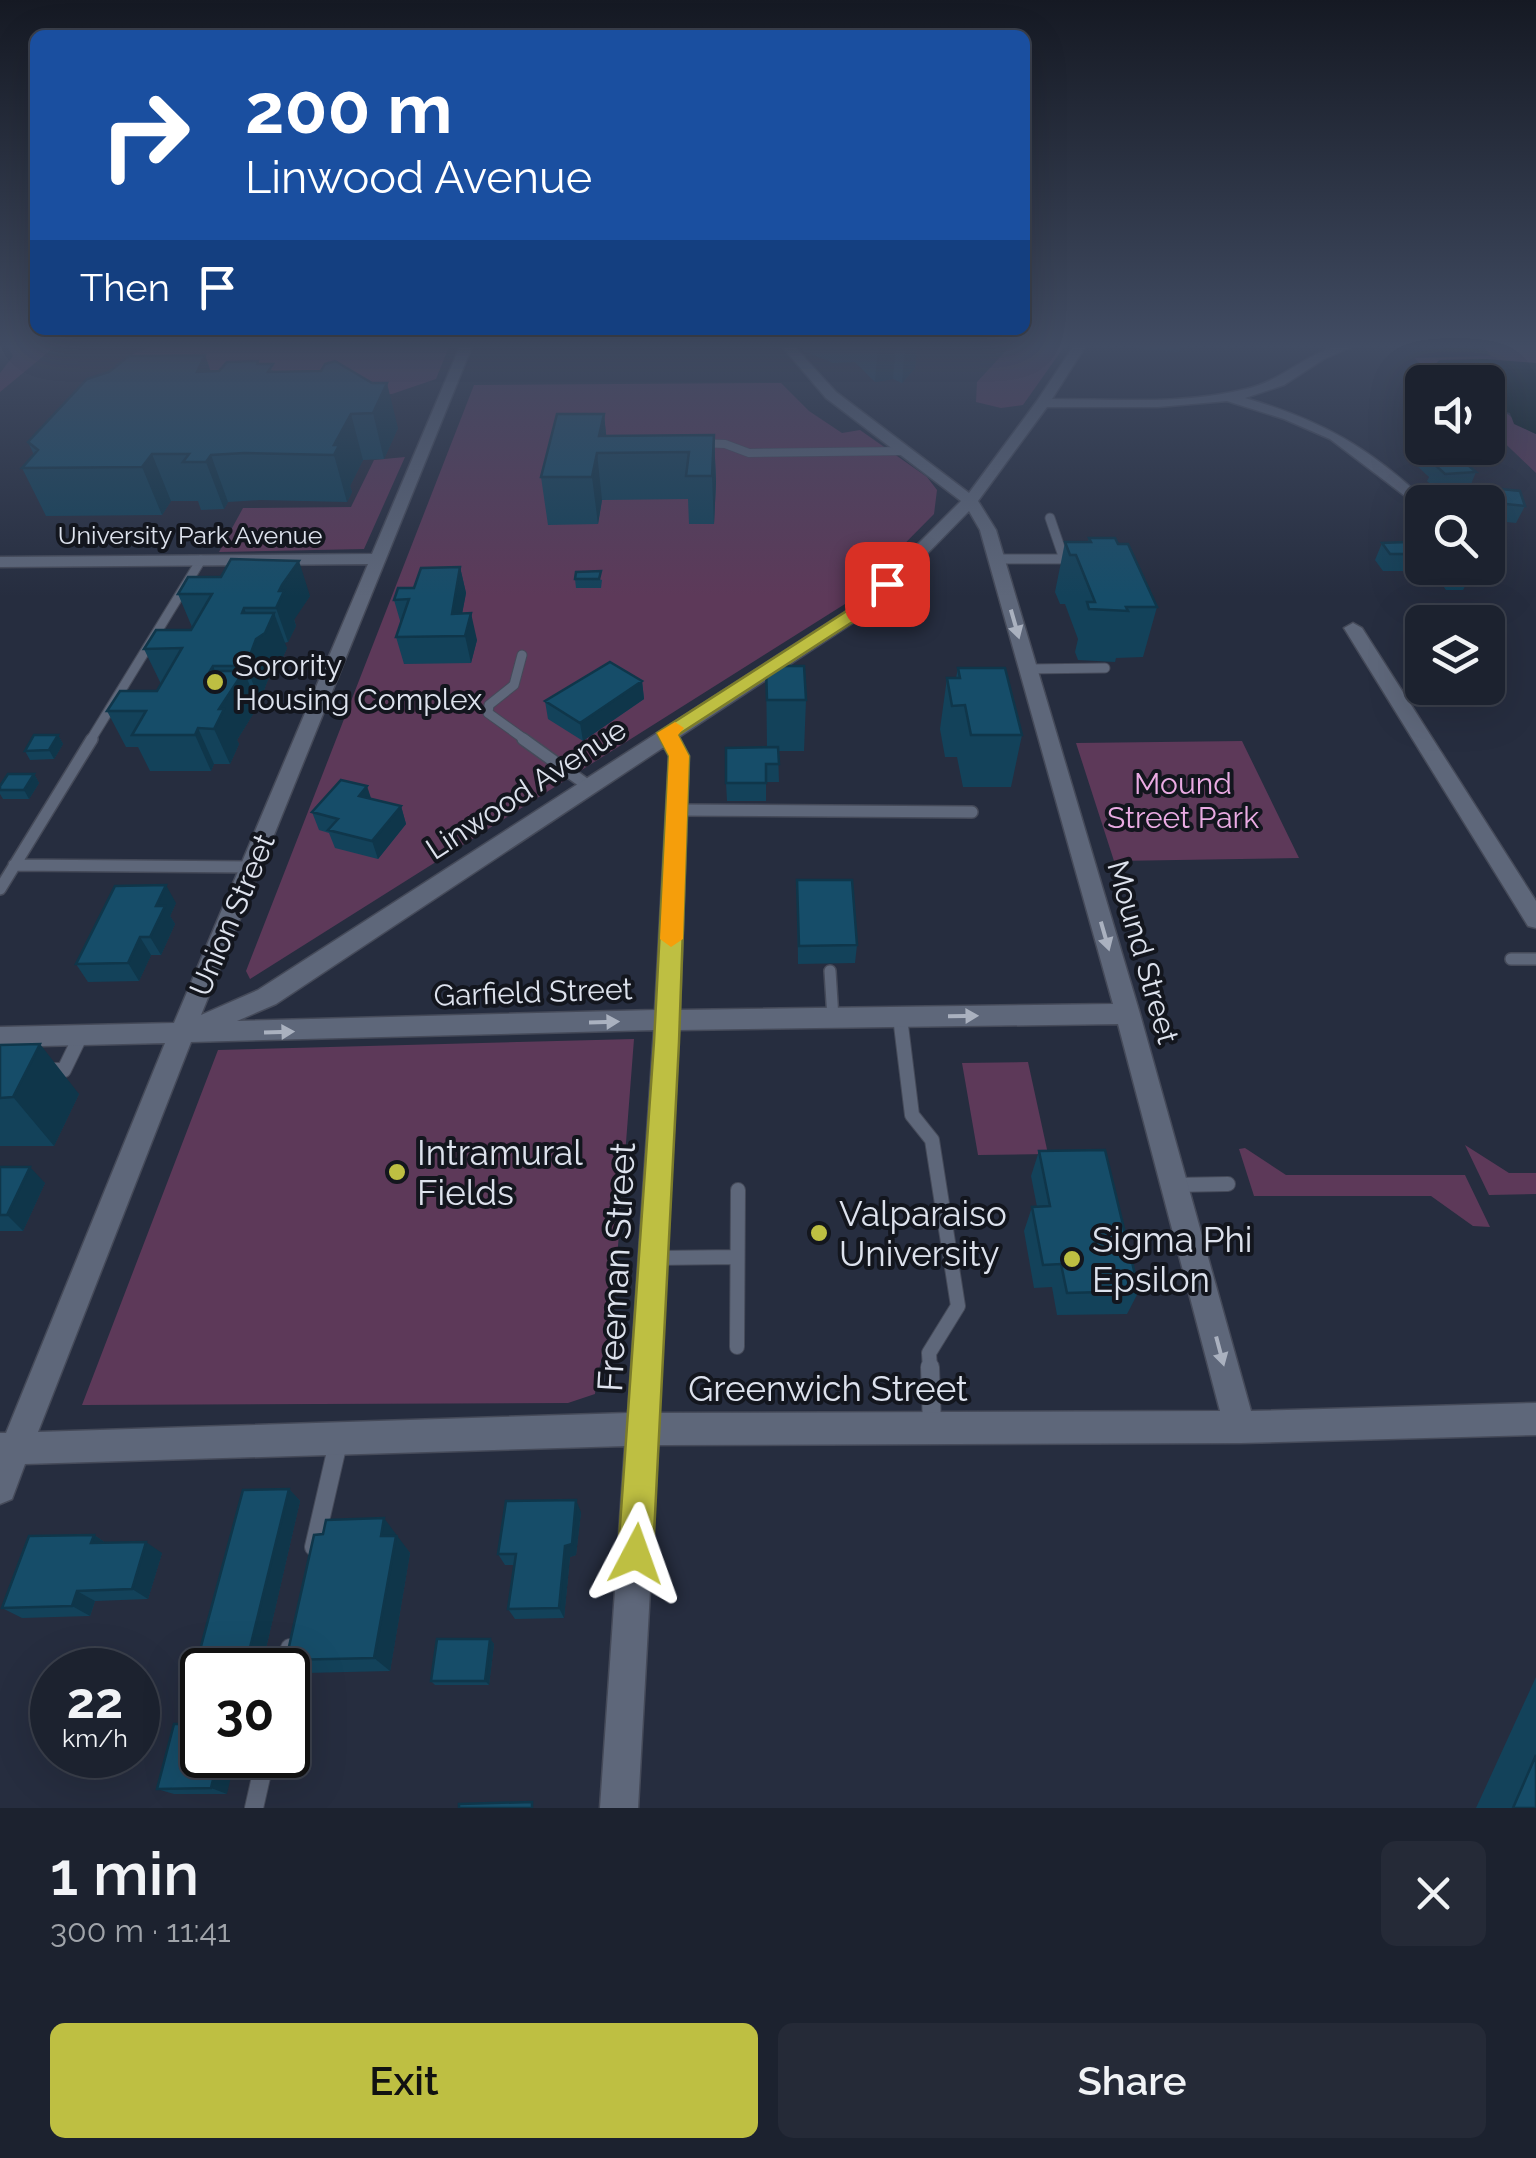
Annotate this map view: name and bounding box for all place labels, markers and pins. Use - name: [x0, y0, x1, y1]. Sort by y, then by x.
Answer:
- pin: [845, 542, 930, 627]
- place label: Sorority Housing Complex: [235, 648, 482, 717]
- marker: Sorority Housing Complex: [204, 671, 226, 693]
- place label: Intramural Fields: [417, 1132, 583, 1213]
- marker: Intramural Fields: [386, 1161, 408, 1183]
- place label: Valparaiso University: [839, 1193, 1007, 1274]
- place label: Sigma Phi Epsilon: [1092, 1219, 1252, 1300]
- marker: Valparaiso University: [808, 1222, 830, 1244]
- marker: Sigma Phi Epsilon: [1061, 1248, 1083, 1270]

